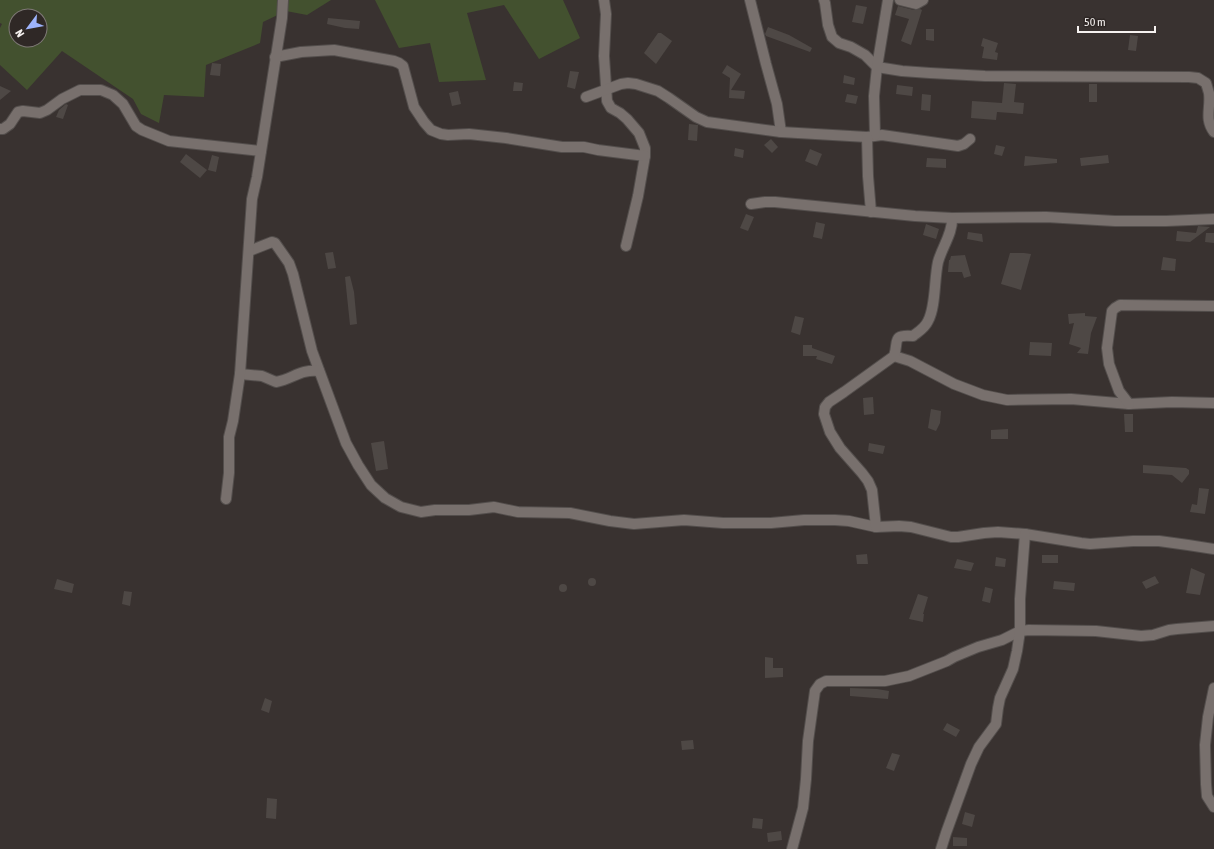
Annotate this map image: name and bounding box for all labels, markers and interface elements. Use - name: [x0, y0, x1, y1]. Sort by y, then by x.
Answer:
- north arrow: [8, 8, 48, 48]
- scale bar: [1078, 8, 1155, 34]
- text: 50 m: [1084, 15, 1106, 29]
- text: N: [13, 27, 26, 39]

